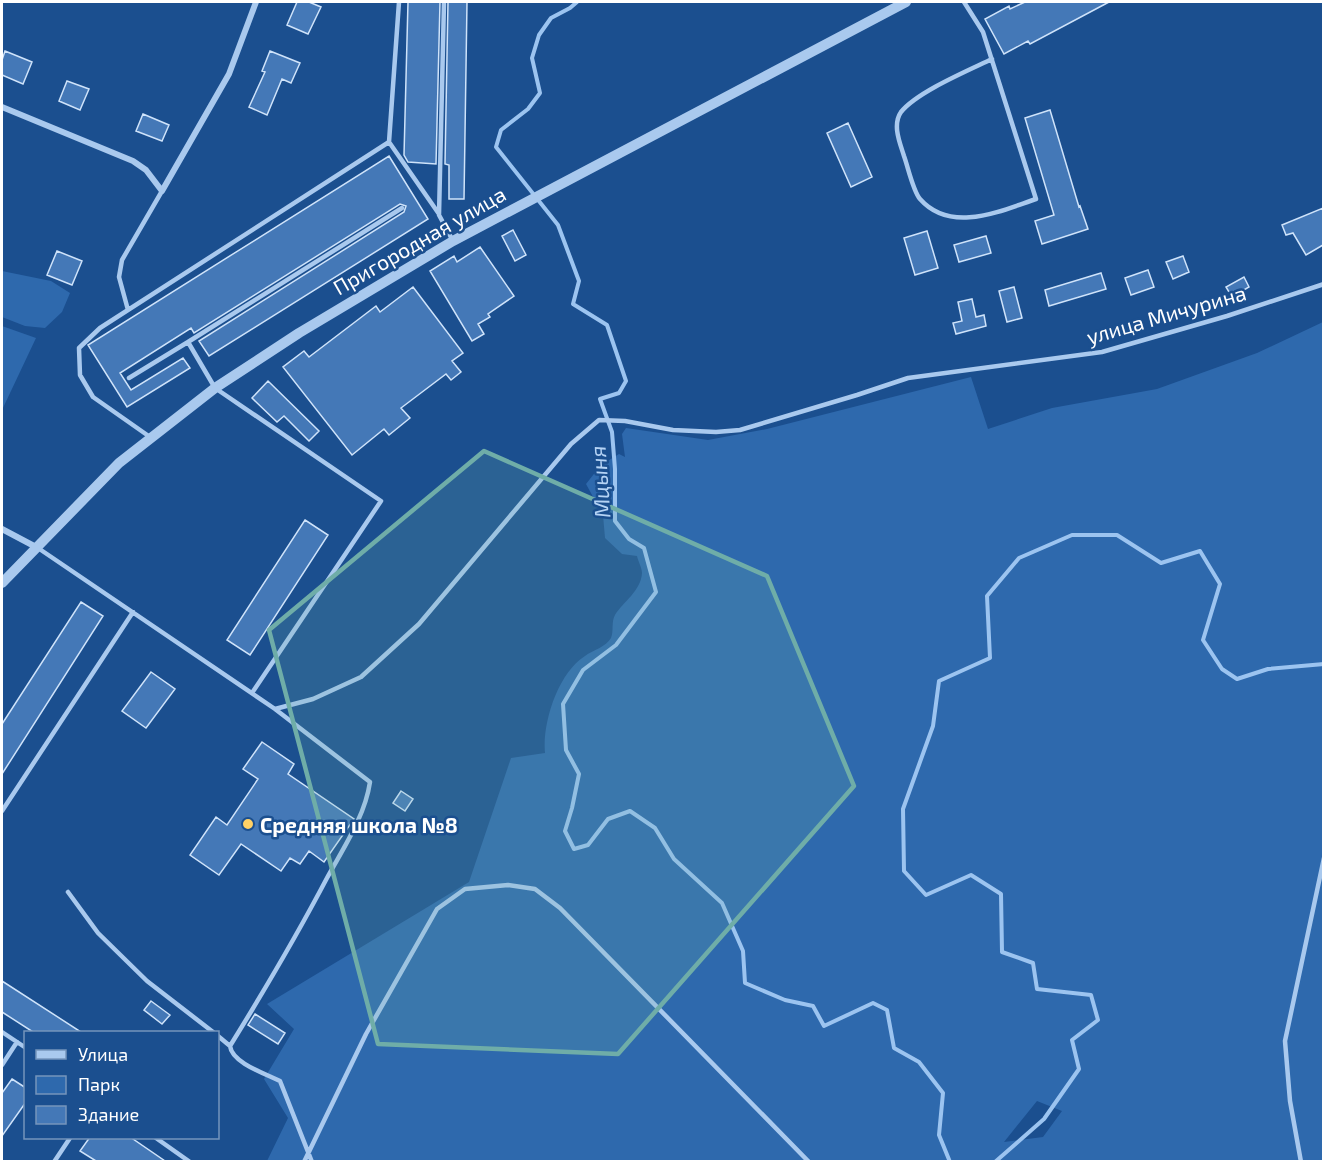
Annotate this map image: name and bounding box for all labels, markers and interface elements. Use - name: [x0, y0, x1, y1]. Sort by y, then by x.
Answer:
- street label: Пригородная улица: [328, 180, 510, 300]
- street label: улица Мичурина: [1083, 279, 1249, 350]
- water label: Мцыня: [583, 445, 615, 519]
- place label: Средняя школа №8: [260, 812, 458, 837]
- marker: Средняя школа №8: [241, 817, 255, 831]
- legend: [24, 1031, 219, 1139]
- text: Улица: [78, 1043, 128, 1065]
- text: Парк: [78, 1073, 120, 1095]
- text: Здание: [78, 1103, 139, 1125]

